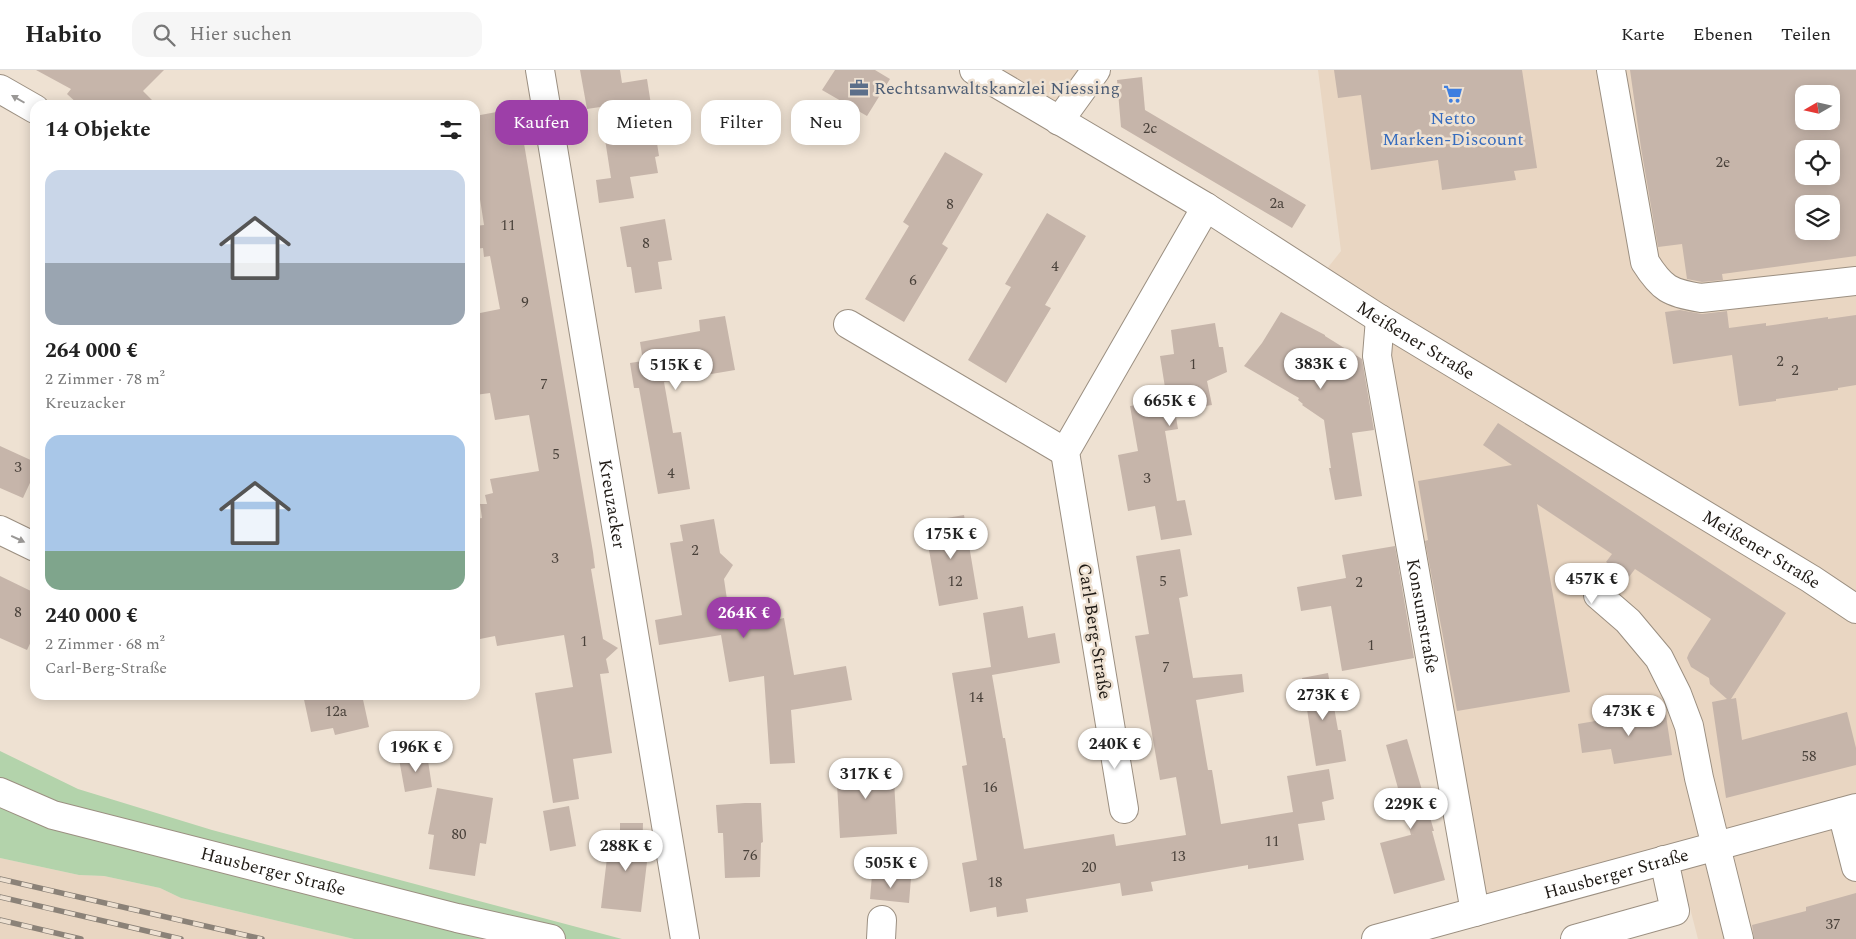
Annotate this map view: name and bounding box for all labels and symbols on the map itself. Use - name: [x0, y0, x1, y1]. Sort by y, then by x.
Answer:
- place label: Rechtsanwaltskanzlei Niessing: [874, 75, 1120, 102]
- office icon: Rechtsanwaltskanzlei Niessing: [848, 77, 870, 99]
- supermarket icon: Netto Marken-Discount: [1442, 83, 1464, 105]
- north arrow: [1795, 85, 1840, 130]
- one-way arrow: [10, 95, 25, 103]
- place label: Netto Marken-Discount: [1382, 105, 1524, 153]
- house number: 2c: [1143, 117, 1157, 140]
- house number: 2e: [1716, 151, 1730, 174]
- house number: 2a: [1270, 192, 1285, 215]
- house number: 8: [946, 193, 954, 216]
- house number: 11: [500, 214, 516, 237]
- house number: 8: [642, 232, 650, 255]
- house number: 4: [1051, 255, 1059, 278]
- house number: 6: [909, 269, 917, 292]
- house number: 9: [521, 291, 529, 314]
- street label: Meißener Straße: [1351, 294, 1480, 387]
- pin: 515K €: [635, 348, 717, 391]
- pin: 383K €: [1280, 348, 1362, 390]
- house number: 2: [1776, 350, 1784, 373]
- house number: 1: [1189, 353, 1197, 376]
- house number: 2: [1791, 359, 1799, 382]
- house number: 7: [540, 373, 548, 396]
- pin: 665K €: [1129, 384, 1211, 427]
- house number: 5: [552, 443, 560, 466]
- house number: 3: [14, 456, 22, 479]
- street label: Kreuzacker: [591, 457, 633, 551]
- house number: 4: [667, 462, 675, 485]
- house number: 3: [1143, 467, 1151, 490]
- street label: Meißener Straße: [1697, 503, 1826, 596]
- pin: 175K €: [910, 518, 992, 560]
- one-way arrow: [10, 534, 25, 543]
- house number: 2: [691, 539, 699, 562]
- house number: 3: [551, 547, 559, 570]
- street label: Konsumstraße: [1399, 556, 1446, 675]
- street label: Carl-Berg-Straße: [1070, 561, 1119, 701]
- pin: 457K €: [1551, 562, 1633, 605]
- house number: 12: [947, 570, 963, 593]
- house number: 5: [1159, 570, 1167, 593]
- house number: 2: [1355, 571, 1363, 594]
- pin: 264K €: [703, 596, 785, 639]
- house number: 8: [14, 601, 22, 624]
- house number: 1: [580, 630, 588, 653]
- house number: 1: [1367, 634, 1375, 657]
- house number: 7: [1162, 656, 1170, 679]
- pin: 273K €: [1282, 678, 1364, 721]
- house number: 14: [968, 686, 984, 709]
- pin: 473K €: [1588, 694, 1670, 737]
- house number: 12a: [325, 700, 348, 723]
- pin: 240K €: [1074, 728, 1156, 770]
- pin: 196K €: [375, 730, 457, 773]
- house number: 58: [1801, 745, 1817, 768]
- pin: 317K €: [825, 758, 907, 800]
- house number: 16: [982, 776, 998, 799]
- pin: 229K €: [1370, 788, 1452, 830]
- house number: 80: [451, 823, 467, 846]
- pin: 288K €: [585, 830, 667, 872]
- house number: 11: [1264, 830, 1280, 853]
- street label: Hausberger Straße: [197, 840, 349, 903]
- street label: Hausberger Straße: [1541, 841, 1692, 907]
- house number: 76: [742, 844, 758, 867]
- house number: 13: [1170, 845, 1186, 868]
- pin: 505K €: [850, 846, 932, 889]
- house number: 20: [1081, 856, 1097, 879]
- house number: 18: [987, 871, 1003, 894]
- house number: 37: [1825, 913, 1841, 936]

